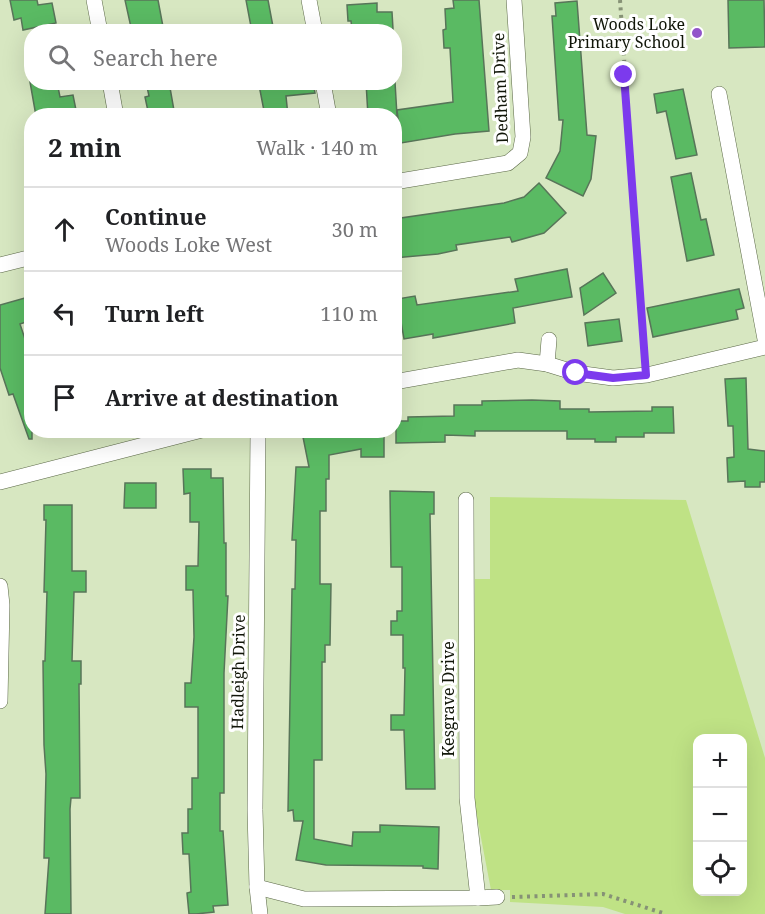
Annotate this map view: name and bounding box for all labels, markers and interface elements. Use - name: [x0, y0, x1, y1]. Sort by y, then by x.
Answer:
- place label: Woods Loke Primary School: [568, 13, 685, 53]
- search box: [24, 24, 402, 90]
- marker: Woods Loke Primary School: [690, 26, 704, 40]
- street label: Dedham Drive: [487, 32, 513, 144]
- icon: search: [45, 41, 78, 74]
- text: Search here: [93, 42, 218, 72]
- route end: [610, 61, 636, 87]
- text: 2 min: [48, 129, 122, 165]
- text: Walk · 140 m: [256, 134, 378, 161]
- text: Continue: [105, 201, 207, 231]
- icon: ahead: [48, 213, 81, 246]
- text: 30 m: [332, 216, 378, 243]
- text: Woods Loke West: [105, 231, 272, 258]
- icon: left: [48, 297, 81, 330]
- text: Turn left: [105, 298, 204, 328]
- text: 110 m: [320, 300, 378, 327]
- route start: [562, 359, 588, 385]
- icon: arrive: [48, 381, 81, 414]
- text: Arrive at destination: [105, 382, 339, 412]
- street label: Hadleigh Drive: [226, 614, 250, 730]
- street label: Kesgrave Drive: [437, 641, 459, 757]
- map controls: [693, 734, 747, 896]
- button: +: [693, 734, 747, 788]
- button: −: [693, 788, 747, 842]
- button: locate: [693, 842, 747, 896]

